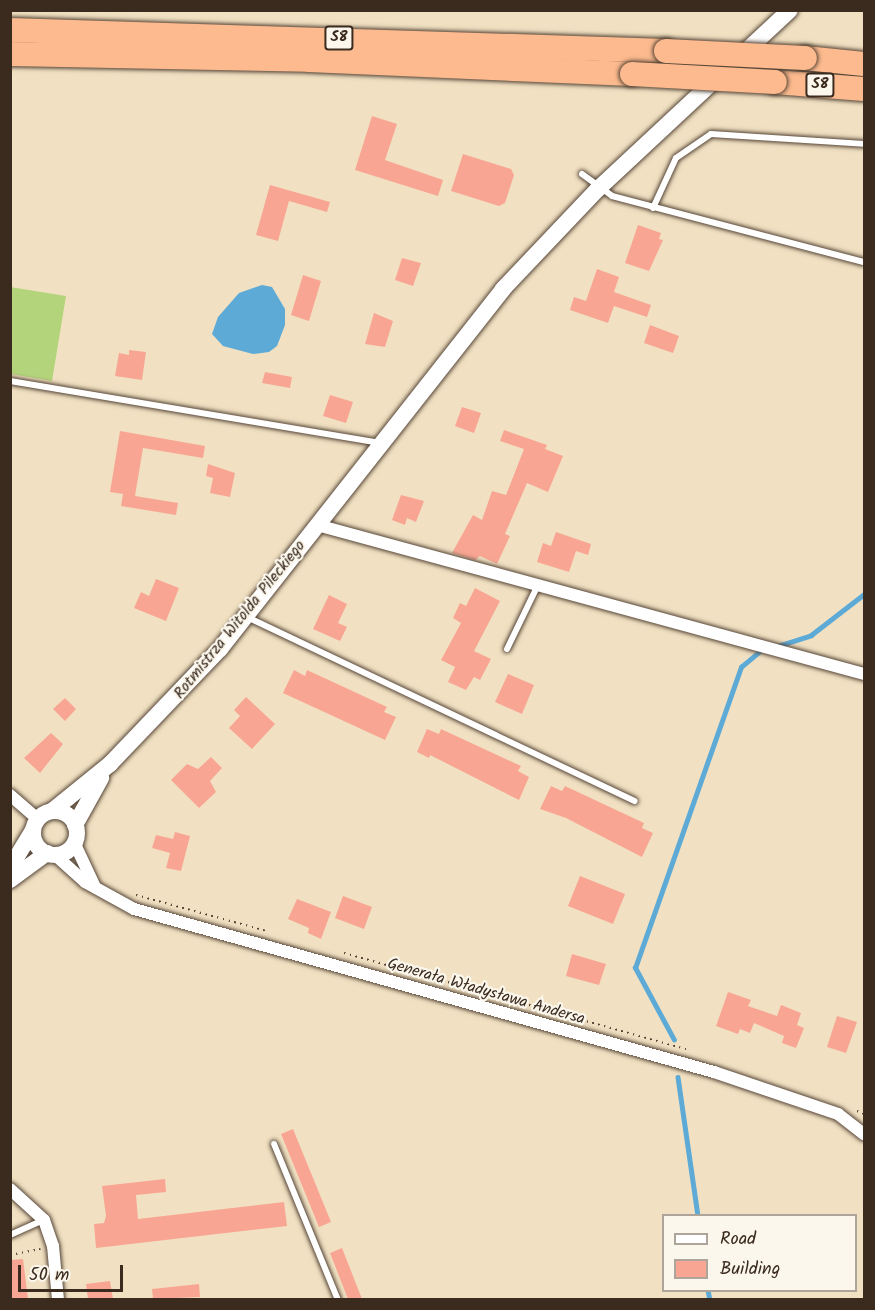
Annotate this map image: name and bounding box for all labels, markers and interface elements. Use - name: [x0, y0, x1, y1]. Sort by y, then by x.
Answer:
- road number: S8: [324, 26, 354, 50]
- road number: S8: [805, 73, 835, 97]
- street label: Rotmistrza Witolda Pileckiego: [170, 537, 310, 703]
- street label: Generała Władysława Andersa: [385, 955, 587, 1029]
- legend: [662, 1214, 857, 1292]
- text: Road: [720, 1225, 756, 1254]
- scale bar: [21, 1253, 126, 1291]
- text: Building: [720, 1255, 780, 1284]
- text: 50 m: [29, 1261, 69, 1290]

